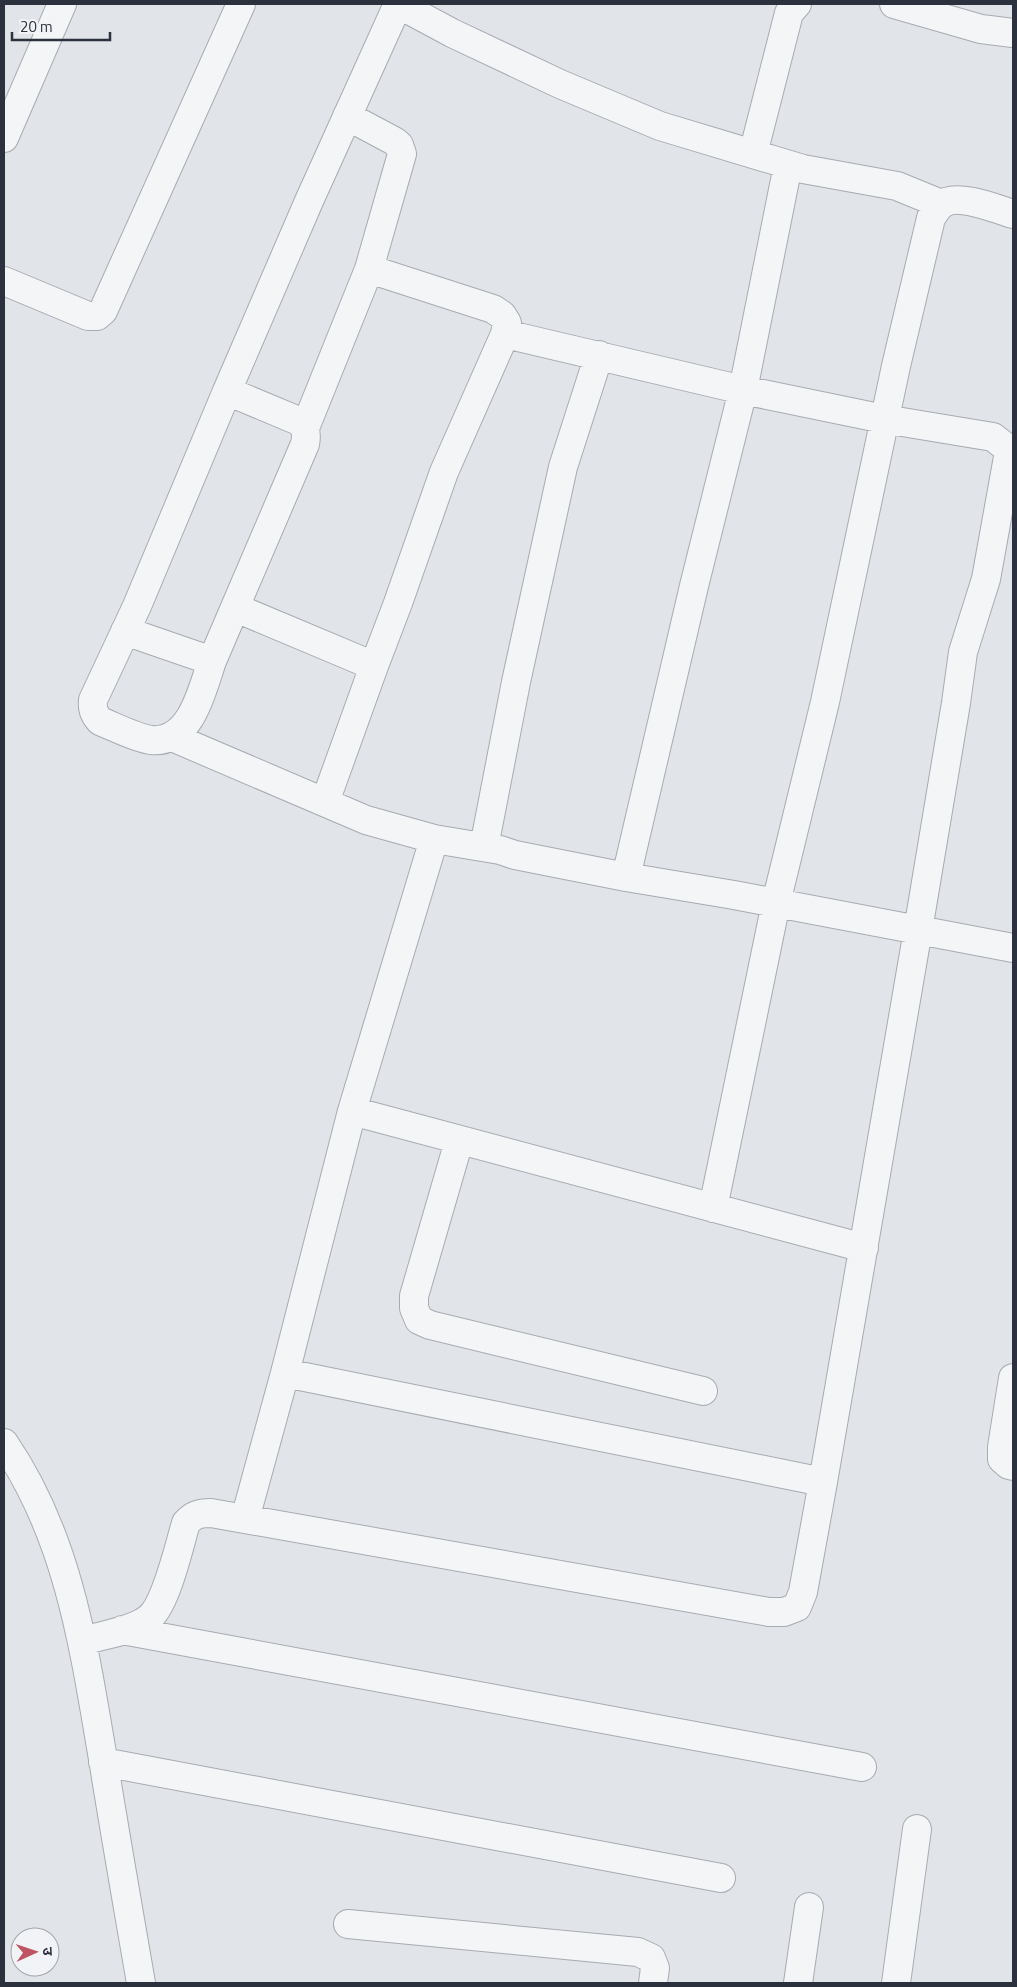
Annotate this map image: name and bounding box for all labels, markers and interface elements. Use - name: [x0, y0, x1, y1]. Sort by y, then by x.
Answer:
- scale bar: [12, 10, 110, 42]
- text: 20 m: [20, 15, 53, 38]
- north arrow: [10, 1927, 60, 1977]
- text: उ: [38, 1947, 59, 1957]

